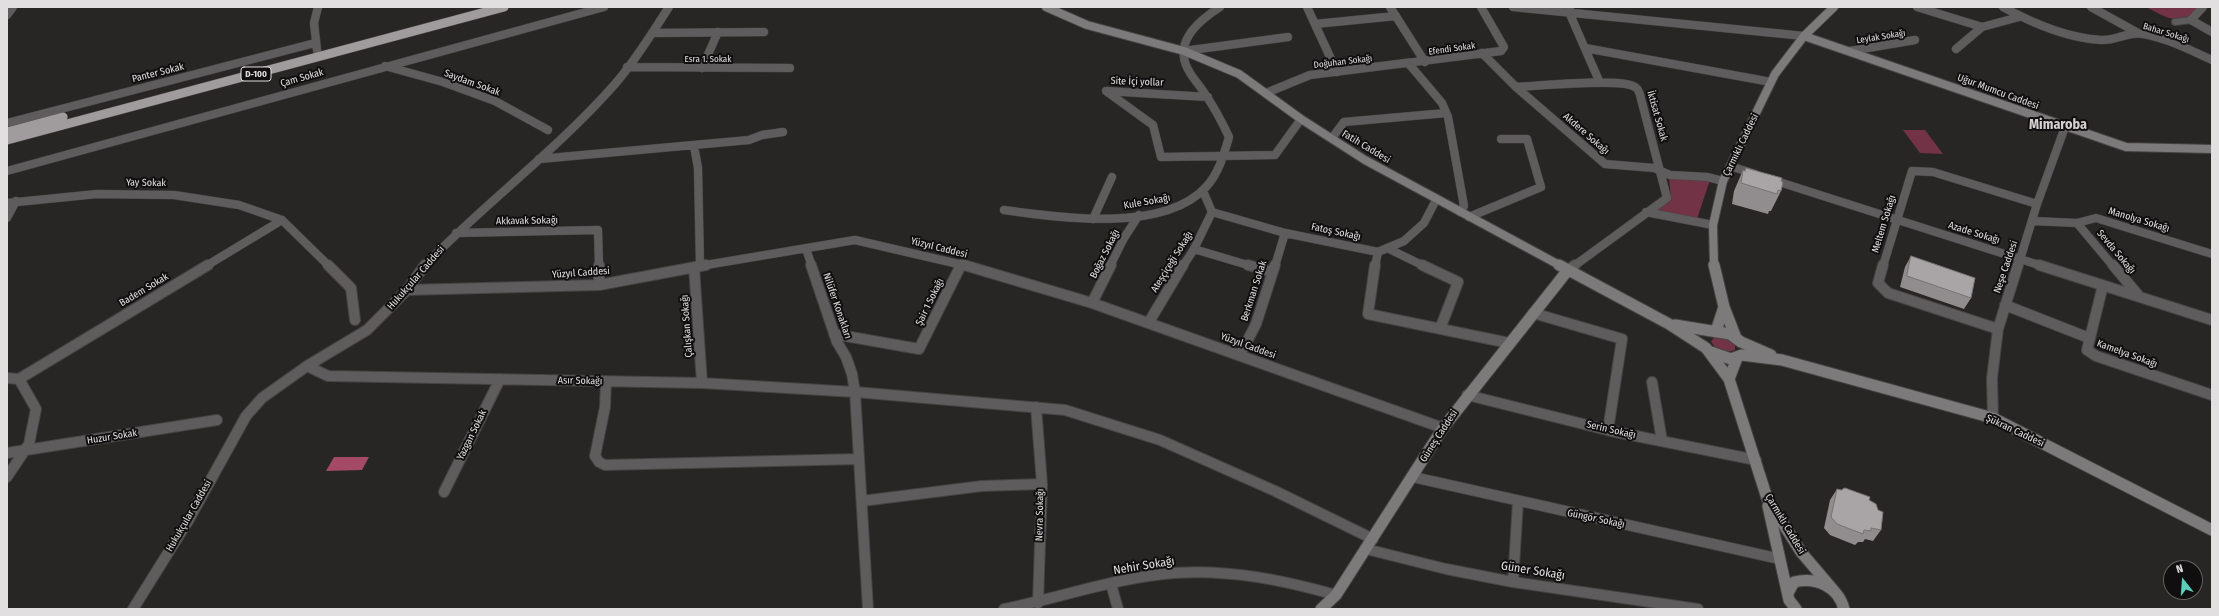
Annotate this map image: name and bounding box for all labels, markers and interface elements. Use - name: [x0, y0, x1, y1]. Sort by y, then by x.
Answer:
- street label: Bahar Sokağı: [2142, 21, 2190, 45]
- street label: Leylak Sokağı: [1856, 28, 1906, 46]
- street label: Efendi Sokak: [1428, 40, 1476, 58]
- street label: Doğuhan Sokağı: [1313, 53, 1373, 71]
- street label: Esra 1. Sokak: [685, 54, 731, 64]
- street label: Panter Sokak: [131, 61, 185, 85]
- street label: Çam Sokak: [279, 66, 325, 90]
- road number: D-100: [241, 67, 271, 81]
- street label: Saydam Sokak: [442, 67, 502, 99]
- street label: Uğur Mumcu Caddesi: [1956, 72, 2040, 112]
- street label: Site İçi yollar: [1110, 75, 1164, 89]
- street label: İktisat Sokak: [1644, 89, 1670, 143]
- street label: Akdere Sokağı: [1560, 111, 1612, 157]
- street label: Çarmıklı Caddesi: [1721, 112, 1761, 178]
- district label: Mimaroba: [2029, 117, 2087, 133]
- street label: Fatih Caddesi: [1340, 128, 1392, 166]
- street label: Yay Sokak: [126, 177, 166, 189]
- street label: Kule Sokağı: [1123, 192, 1171, 212]
- street label: Meltem Sokağı: [1870, 194, 1898, 254]
- street label: Manolya Sokağı: [2107, 205, 2171, 235]
- street label: Akkavak Sokağı: [496, 214, 558, 228]
- street label: Azade Sokağı: [1947, 219, 2001, 247]
- street label: Fatoş Sokağı: [1310, 221, 1362, 243]
- street label: Boğaz Sokağı: [1088, 228, 1122, 280]
- street label: Sevda Sokağı: [2094, 228, 2138, 276]
- street label: Ateşçiçeği Sokağı: [1148, 229, 1196, 295]
- street label: Yüzyıl Caddesi: [909, 235, 969, 261]
- street label: Neşe Caddesi: [1991, 239, 2021, 295]
- street label: Hukukçular Caddesi: [385, 244, 447, 312]
- street label: Berkman Sokak: [1239, 259, 1269, 323]
- street label: Yüzyıl Caddesi: [552, 265, 610, 281]
- street label: Badem Sokak: [117, 271, 171, 309]
- street label: Nilüfer Konakları: [820, 271, 854, 341]
- street label: Şair 1 Sokağı: [913, 276, 947, 328]
- street label: Çalışkan Sokağı: [679, 294, 695, 358]
- street label: Yüzyıl Caddesi: [1219, 330, 1277, 362]
- street label: Kamelya Sokağı: [2095, 337, 2159, 371]
- street label: Asır Sokağı: [558, 375, 602, 387]
- street label: Yazgan Sokak: [455, 408, 489, 462]
- street label: Güneş Caddesi: [1418, 408, 1460, 464]
- street label: Şükran Caddesi: [1984, 412, 2046, 450]
- street label: Serin Sokağı: [1585, 418, 1637, 442]
- street label: Huzur Sokak: [86, 427, 138, 447]
- street label: Hukukçular Caddesi: [164, 478, 214, 554]
- street label: Nevra Sokağı: [1034, 489, 1046, 541]
- street label: Çarmıklı Caddesi: [1762, 492, 1808, 556]
- street label: Güngör Sokağı: [1566, 507, 1626, 531]
- street label: Nehir Sokağı: [1112, 554, 1176, 578]
- street label: Güner Sokağı: [1500, 559, 1566, 583]
- north arrow: [2163, 560, 2203, 600]
- text: N: [2175, 562, 2185, 576]

